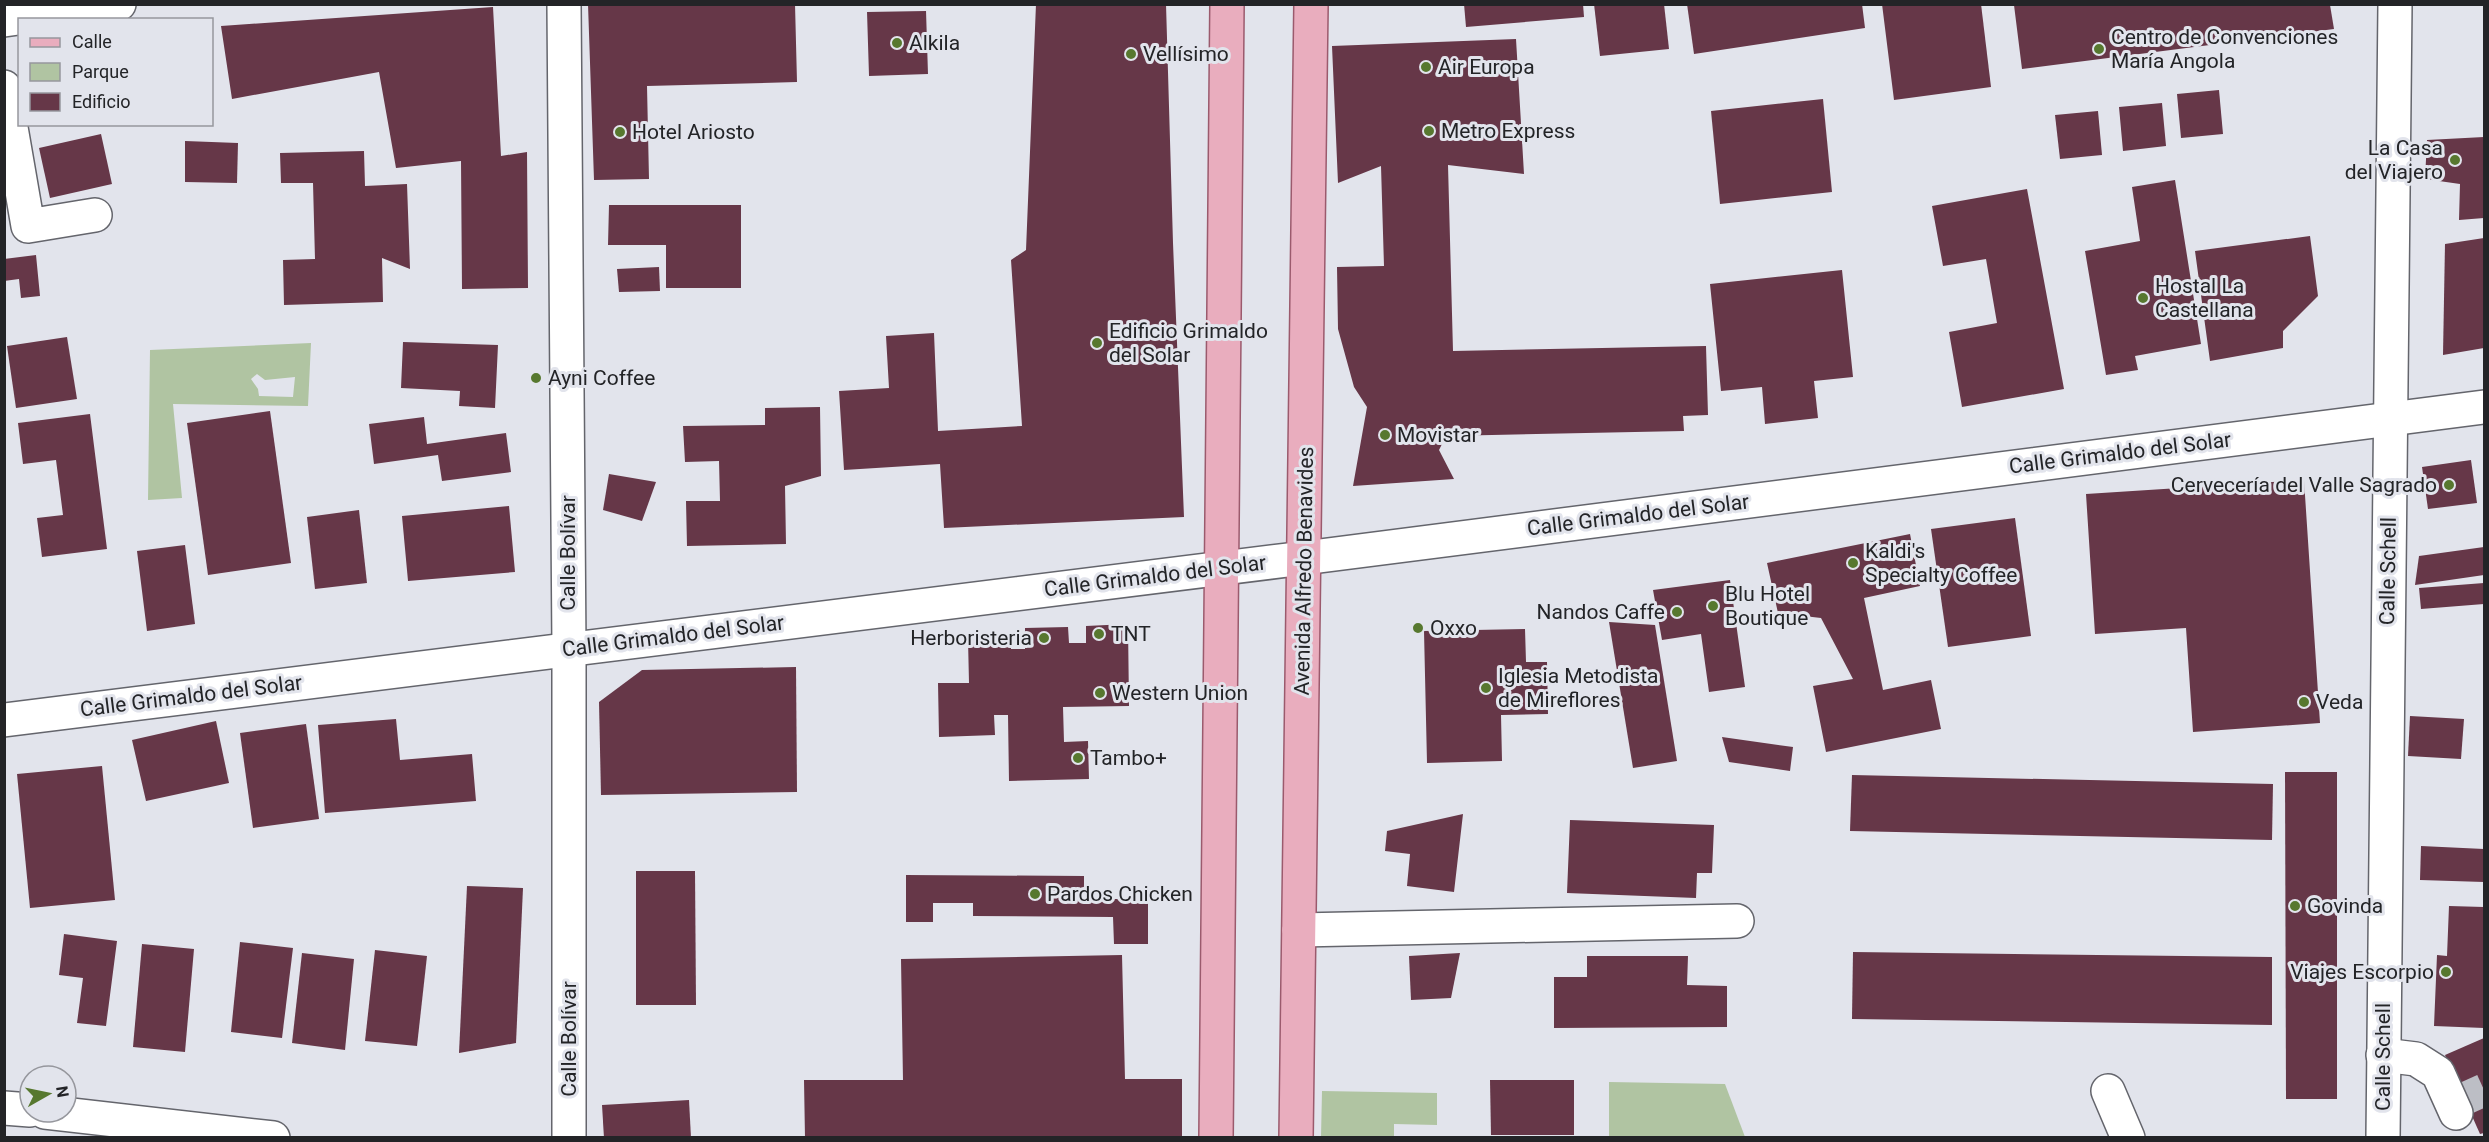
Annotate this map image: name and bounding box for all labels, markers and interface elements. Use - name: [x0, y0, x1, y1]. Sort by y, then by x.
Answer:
- legend: [18, 18, 213, 126]
- place label: Centro de Convenciones María Angola: [2111, 25, 2338, 73]
- text: Calle: [72, 31, 112, 52]
- place label: Alkila: [909, 31, 960, 55]
- marker: Alkila: [890, 36, 904, 50]
- place label: Vellísimo: [1143, 42, 1229, 66]
- marker: Centro de Convenciones María Angola: [2092, 42, 2106, 56]
- marker: Vellísimo: [1124, 47, 1138, 61]
- place label: Air Europa: [1438, 55, 1535, 79]
- marker: Air Europa: [1419, 60, 1433, 74]
- text: Parque: [72, 61, 129, 82]
- text: Edificio: [72, 91, 131, 112]
- place label: Metro Express: [1441, 119, 1575, 143]
- place label: Hotel Ariosto: [632, 120, 755, 144]
- marker: Metro Express: [1422, 124, 1436, 138]
- marker: Hotel Ariosto: [613, 125, 627, 139]
- place label: La Casa del Viajero: [2345, 136, 2443, 184]
- marker: La Casa del Viajero: [2448, 153, 2462, 167]
- place label: Hostal La Castellana: [2155, 274, 2254, 322]
- marker: Hostal La Castellana: [2136, 291, 2150, 305]
- place label: Edificio Grimaldo del Solar: [1109, 319, 1268, 367]
- marker: Edificio Grimaldo del Solar: [1090, 336, 1104, 350]
- place label: Ayni Coffee: [548, 366, 655, 390]
- marker: Ayni Coffee: [529, 371, 543, 385]
- place label: Movistar: [1397, 423, 1479, 447]
- street label: Calle Grimaldo del Solar: [2008, 427, 2232, 479]
- marker: Movistar: [1378, 428, 1392, 442]
- street label: Avenida Alfredo Benavides: [1290, 446, 1318, 696]
- place label: Cervecería del Valle Sagrado: [2171, 473, 2437, 497]
- marker: Cervecería del Valle Sagrado: [2442, 478, 2456, 492]
- street label: Calle Grimaldo del Solar: [1526, 489, 1750, 541]
- street label: Calle Bolívar: [556, 495, 580, 611]
- street label: Calle Schell: [2375, 517, 2401, 625]
- place label: Kaldi's Specialty Coffee: [1865, 539, 2017, 587]
- street label: Calle Grimaldo del Solar: [1043, 550, 1267, 602]
- marker: Kaldi's Specialty Coffee: [1846, 556, 1860, 570]
- place label: Blu Hotel Boutique: [1725, 582, 1810, 630]
- marker: Blu Hotel Boutique: [1706, 599, 1720, 613]
- place label: Nandos Caffe: [1537, 600, 1665, 624]
- marker: Nandos Caffe: [1670, 605, 1684, 619]
- street label: Calle Grimaldo del Solar: [561, 610, 785, 662]
- place label: Oxxo: [1430, 616, 1477, 640]
- marker: Oxxo: [1411, 621, 1425, 635]
- place label: TNT: [1111, 622, 1151, 646]
- place label: Herboristeria: [910, 626, 1032, 650]
- marker: TNT: [1092, 627, 1106, 641]
- marker: Herboristeria: [1037, 631, 1051, 645]
- place label: Iglesia Metodista de Mireflores: [1498, 664, 1659, 712]
- street label: Calle Grimaldo del Solar: [79, 670, 303, 722]
- place label: Western Union: [1112, 681, 1248, 705]
- marker: Iglesia Metodista de Mireflores: [1479, 681, 1493, 695]
- marker: Western Union: [1093, 686, 1107, 700]
- place label: Veda: [2316, 690, 2363, 714]
- marker: Veda: [2297, 695, 2311, 709]
- place label: Tambo+: [1090, 746, 1167, 770]
- marker: Tambo+: [1071, 751, 1085, 765]
- place label: Pardos Chicken: [1047, 882, 1193, 906]
- marker: Pardos Chicken: [1028, 887, 1042, 901]
- place label: Govinda: [2307, 894, 2383, 918]
- marker: Govinda: [2288, 899, 2302, 913]
- place label: Viajes Escorpio: [2290, 960, 2434, 984]
- marker: Viajes Escorpio: [2439, 965, 2453, 979]
- street label: Calle Bolívar: [557, 981, 581, 1097]
- street label: Calle Schell: [2371, 1003, 2395, 1111]
- north arrow: [18, 1064, 78, 1124]
- text: N: [52, 1085, 73, 1099]

